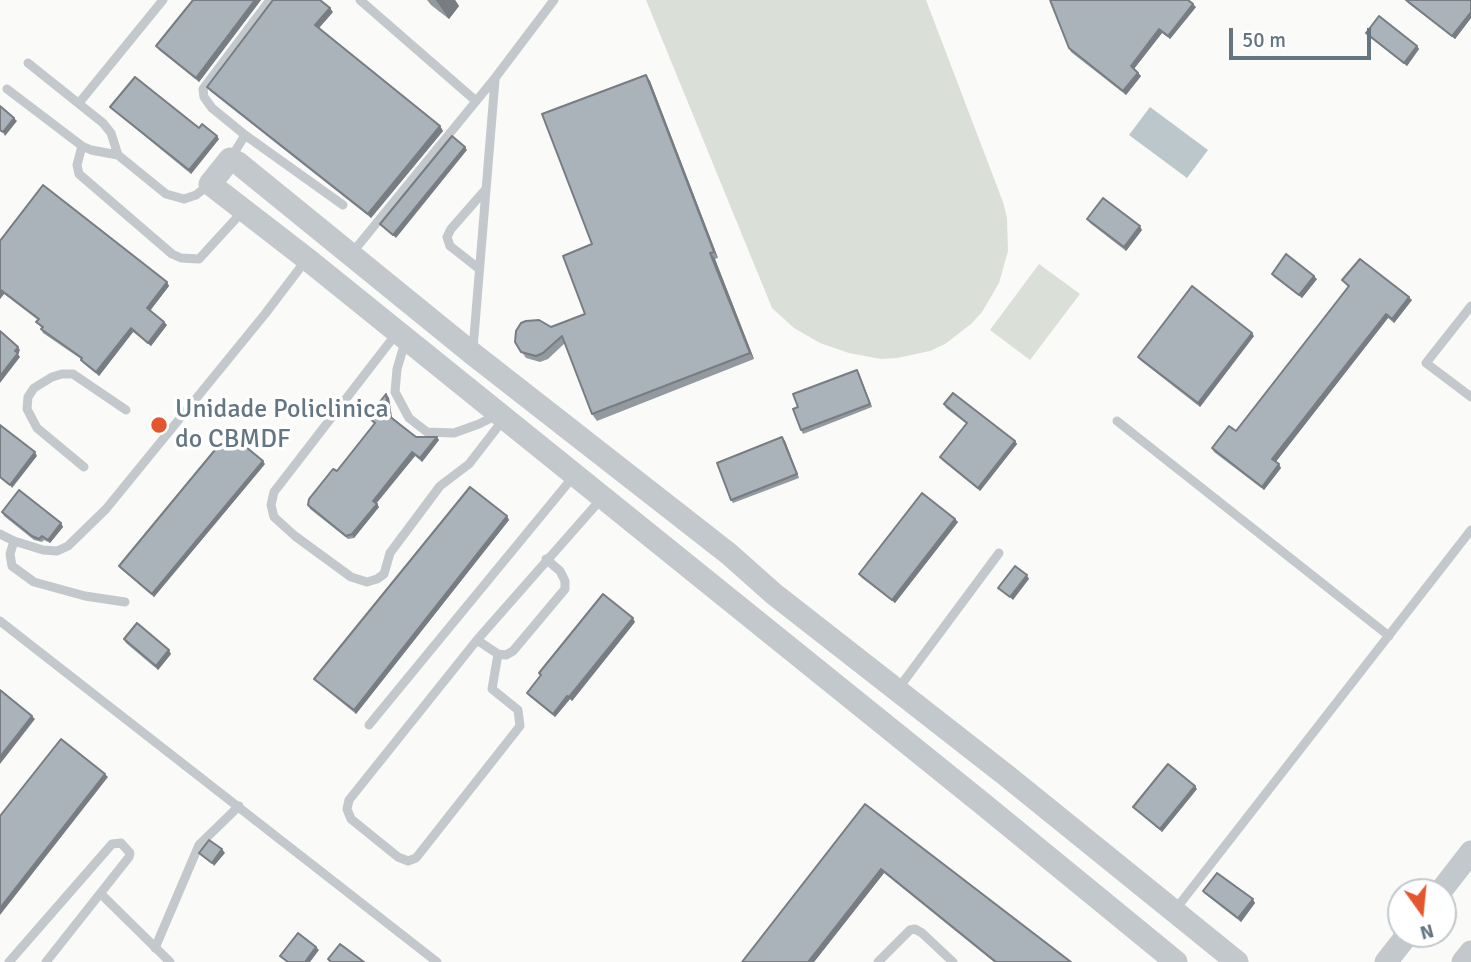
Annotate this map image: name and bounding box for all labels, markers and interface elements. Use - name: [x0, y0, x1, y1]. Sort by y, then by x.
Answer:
- scale bar: [1233, 14, 1375, 58]
- text: 50 m: [1242, 27, 1286, 53]
- place label: Unidade Policlinica do CBMDF: [175, 394, 389, 456]
- marker: Unidade Policlinica do CBMDF: [149, 415, 169, 435]
- north arrow: [1387, 878, 1457, 948]
- text: N: [1417, 918, 1436, 945]

